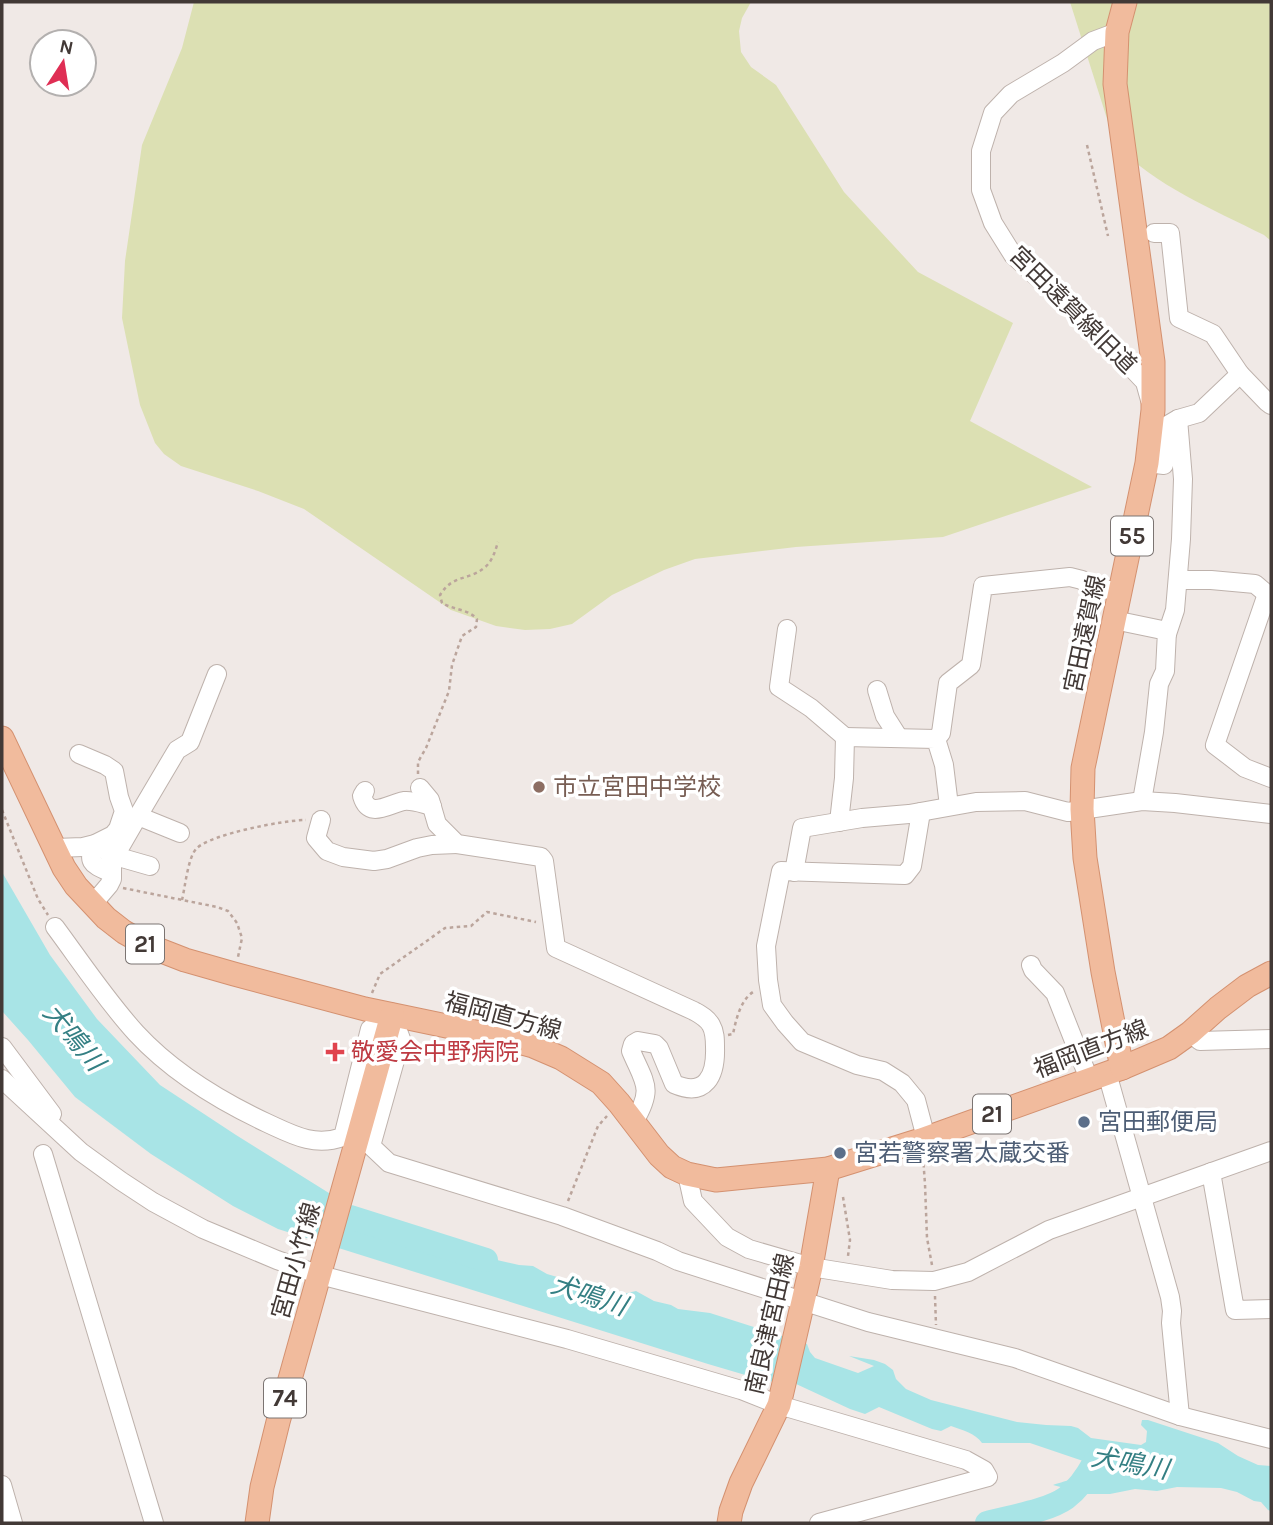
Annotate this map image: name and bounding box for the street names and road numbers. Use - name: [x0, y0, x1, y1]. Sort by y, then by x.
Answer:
- street label: 宮田遠賀線旧道: [1004, 241, 1142, 379]
- road number: 55: [1111, 516, 1153, 556]
- street label: 宮田遠賀線: [1059, 572, 1111, 696]
- road number: 21: [126, 925, 164, 964]
- street label: 福岡直方線: [441, 987, 565, 1045]
- street label: 福岡直方線: [1030, 1014, 1152, 1084]
- road number: 21: [973, 1094, 1011, 1134]
- street label: 宮田小竹線: [266, 1199, 326, 1323]
- street label: 南良津宮田線: [740, 1251, 800, 1397]
- road number: 74: [264, 1378, 306, 1418]

